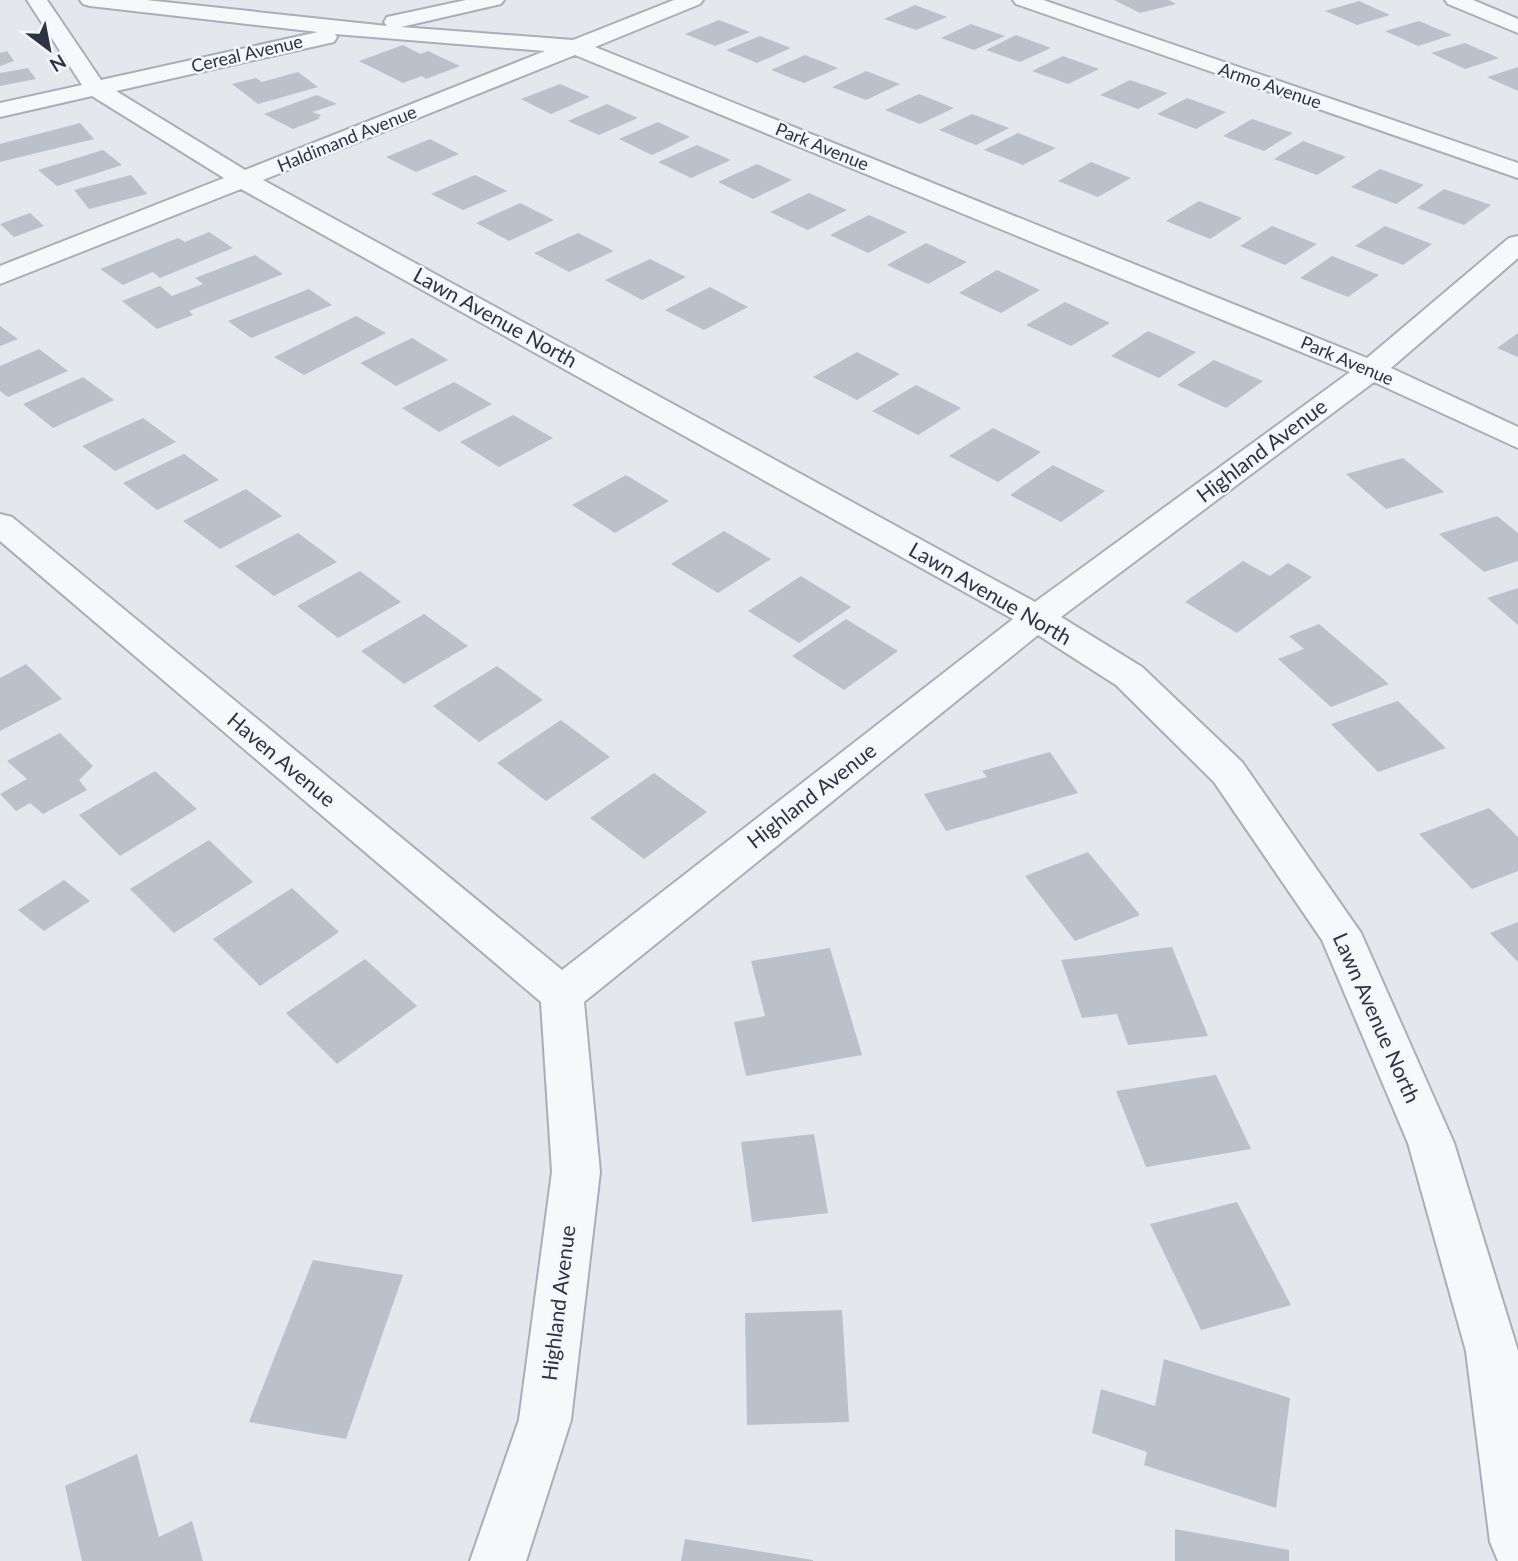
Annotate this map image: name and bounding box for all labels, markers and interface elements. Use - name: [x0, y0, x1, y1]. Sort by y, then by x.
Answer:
- north arrow: [14, 14, 84, 84]
- street label: Cereal Avenue: [189, 30, 305, 77]
- text: N: [46, 50, 71, 77]
- street label: Armo Avenue: [1216, 57, 1325, 113]
- street label: Haldimand Avenue: [274, 100, 420, 176]
- street label: Park Avenue: [772, 117, 872, 175]
- street label: Lawn Avenue North: [409, 261, 582, 372]
- street label: Park Avenue: [1298, 331, 1397, 390]
- street label: Highland Avenue: [1191, 393, 1331, 507]
- street label: Lawn Avenue North: [905, 536, 1076, 649]
- street label: Haven Avenue: [223, 706, 341, 811]
- street label: Highland Avenue: [742, 737, 880, 853]
- street label: Lawn Avenue North: [1329, 929, 1426, 1106]
- street label: Highland Avenue: [536, 1224, 579, 1382]

